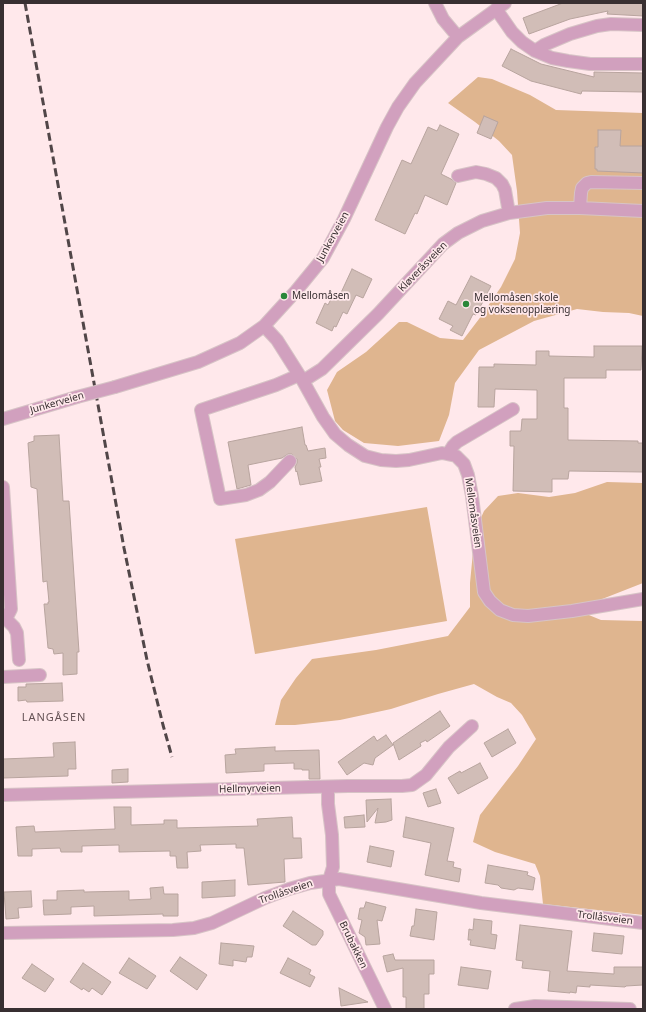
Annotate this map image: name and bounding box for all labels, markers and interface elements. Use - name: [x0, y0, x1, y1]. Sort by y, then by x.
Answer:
- street label: Junkerveien: [314, 210, 352, 264]
- street label: Kløveråsveien: [396, 240, 450, 294]
- place label: Mellomåsen: [292, 290, 349, 302]
- marker: Mellomåsen: [279, 291, 289, 301]
- place label: Mellomåsen skole og voksenopplæring: [474, 292, 570, 316]
- marker: Mellomåsen skole og voksenopplæring: [461, 299, 471, 309]
- street label: Junkerveien: [29, 390, 85, 416]
- street label: Mellomåsveien: [462, 477, 484, 549]
- district label: LANGÅSEN: [22, 711, 86, 725]
- street label: Hellmyrveien: [219, 782, 281, 796]
- street label: Trollåsveien: [258, 877, 314, 907]
- street label: Trollåsveien: [577, 909, 633, 927]
- street label: Brubakken: [336, 919, 370, 971]

